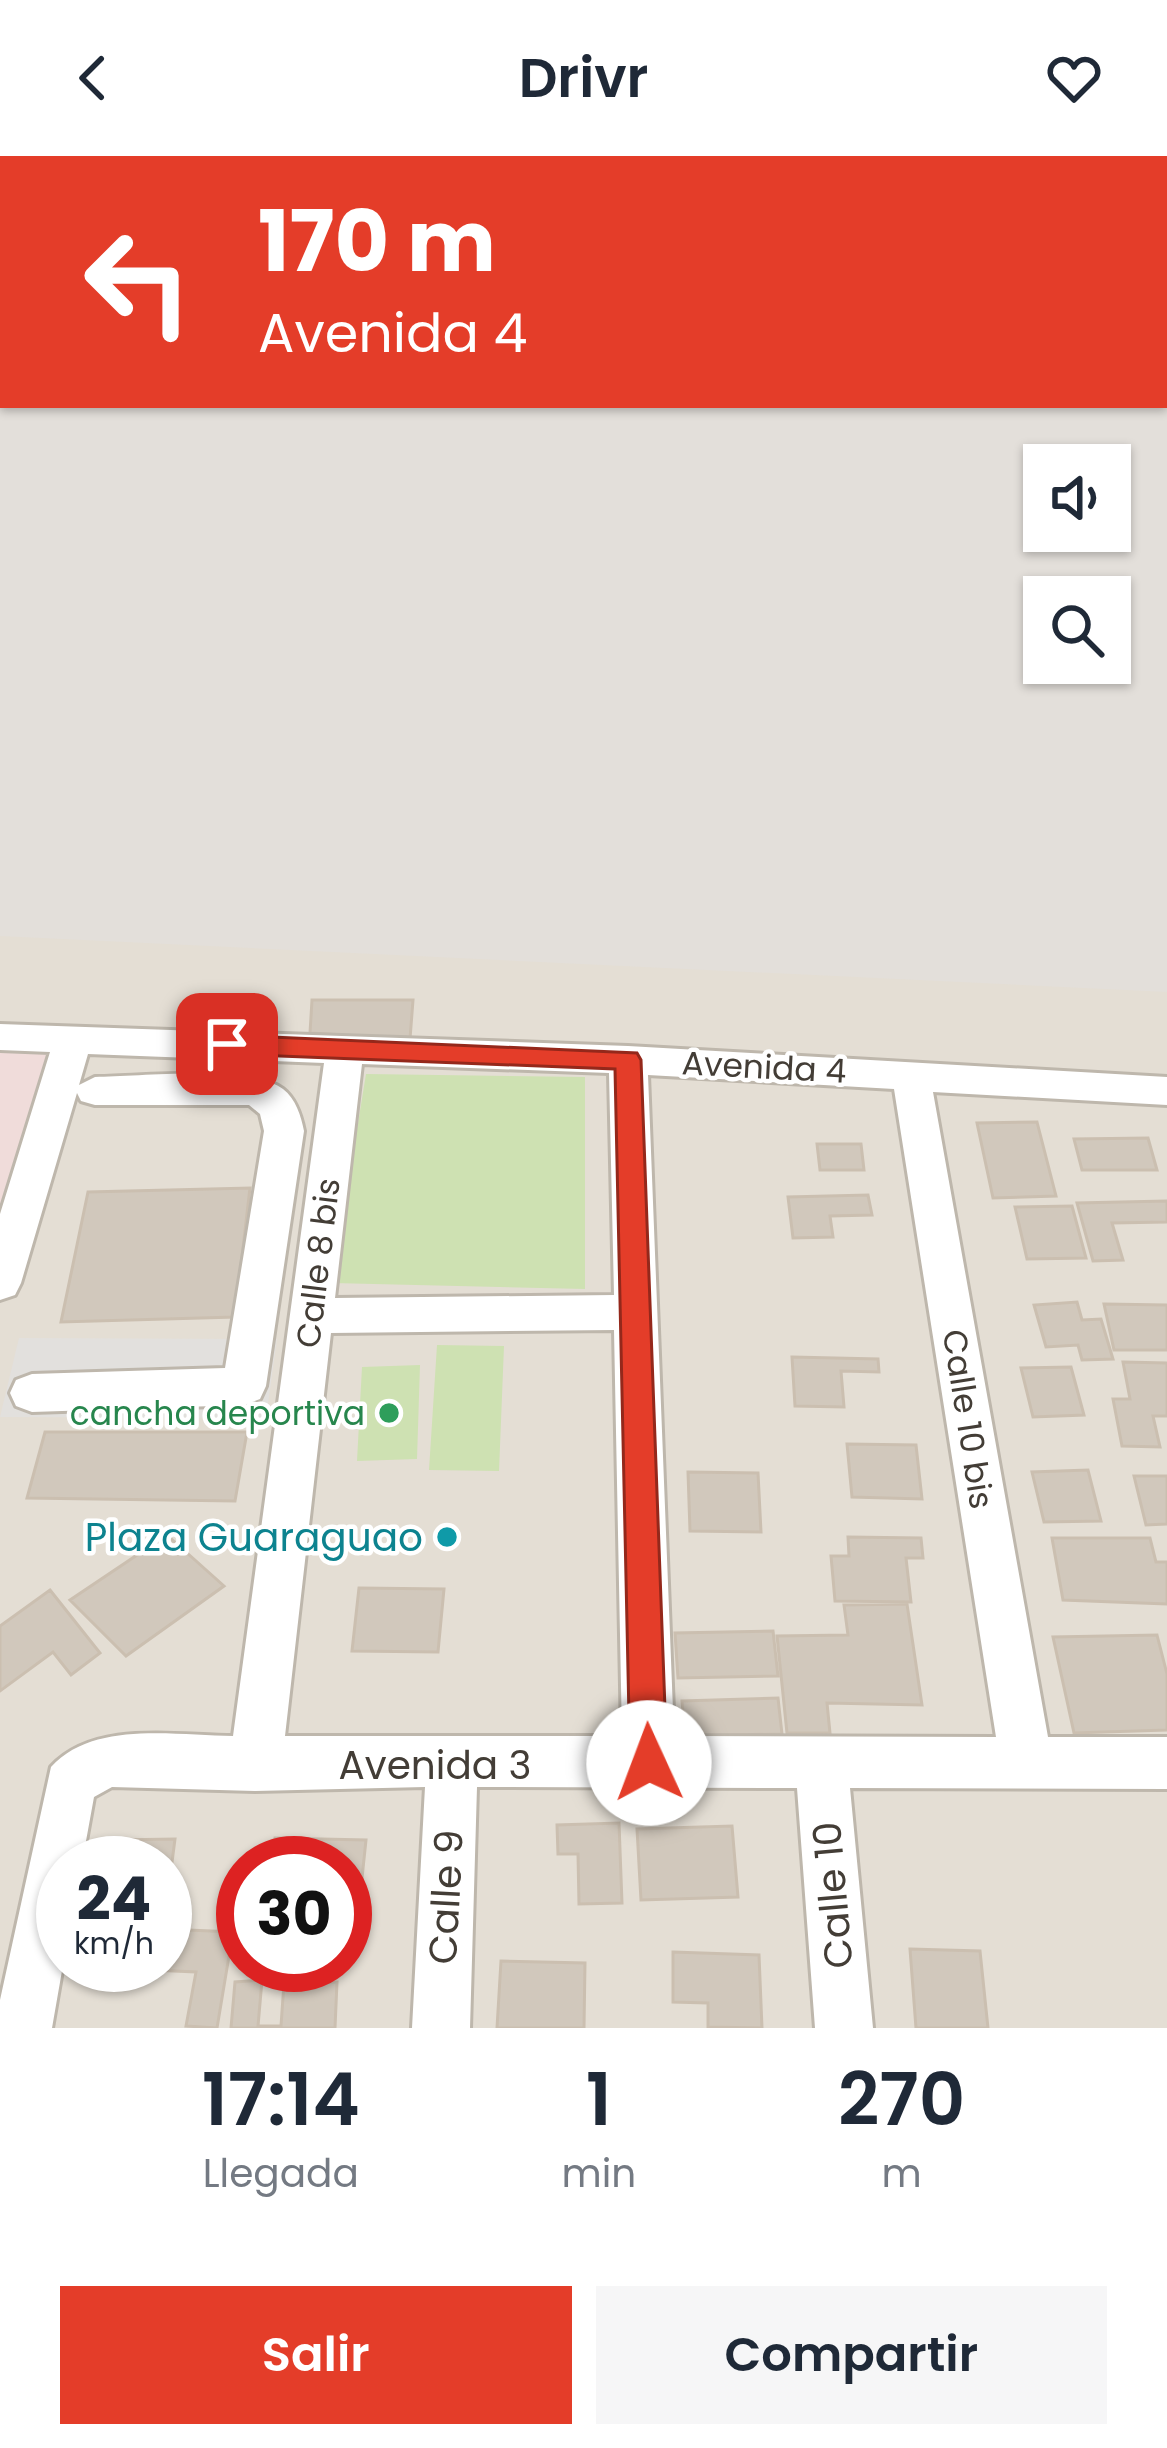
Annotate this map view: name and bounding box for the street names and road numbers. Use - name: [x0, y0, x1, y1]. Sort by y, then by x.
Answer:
- street label: Avenida 4: [681, 1039, 847, 1095]
- street label: Calle 8 bis: [284, 1175, 352, 1351]
- street label: Calle 10 bis: [931, 1326, 1005, 1512]
- street label: Avenida 3: [338, 1738, 532, 1793]
- street label: Calle 10: [799, 1819, 867, 1971]
- street label: Calle 9: [415, 1828, 477, 1966]

